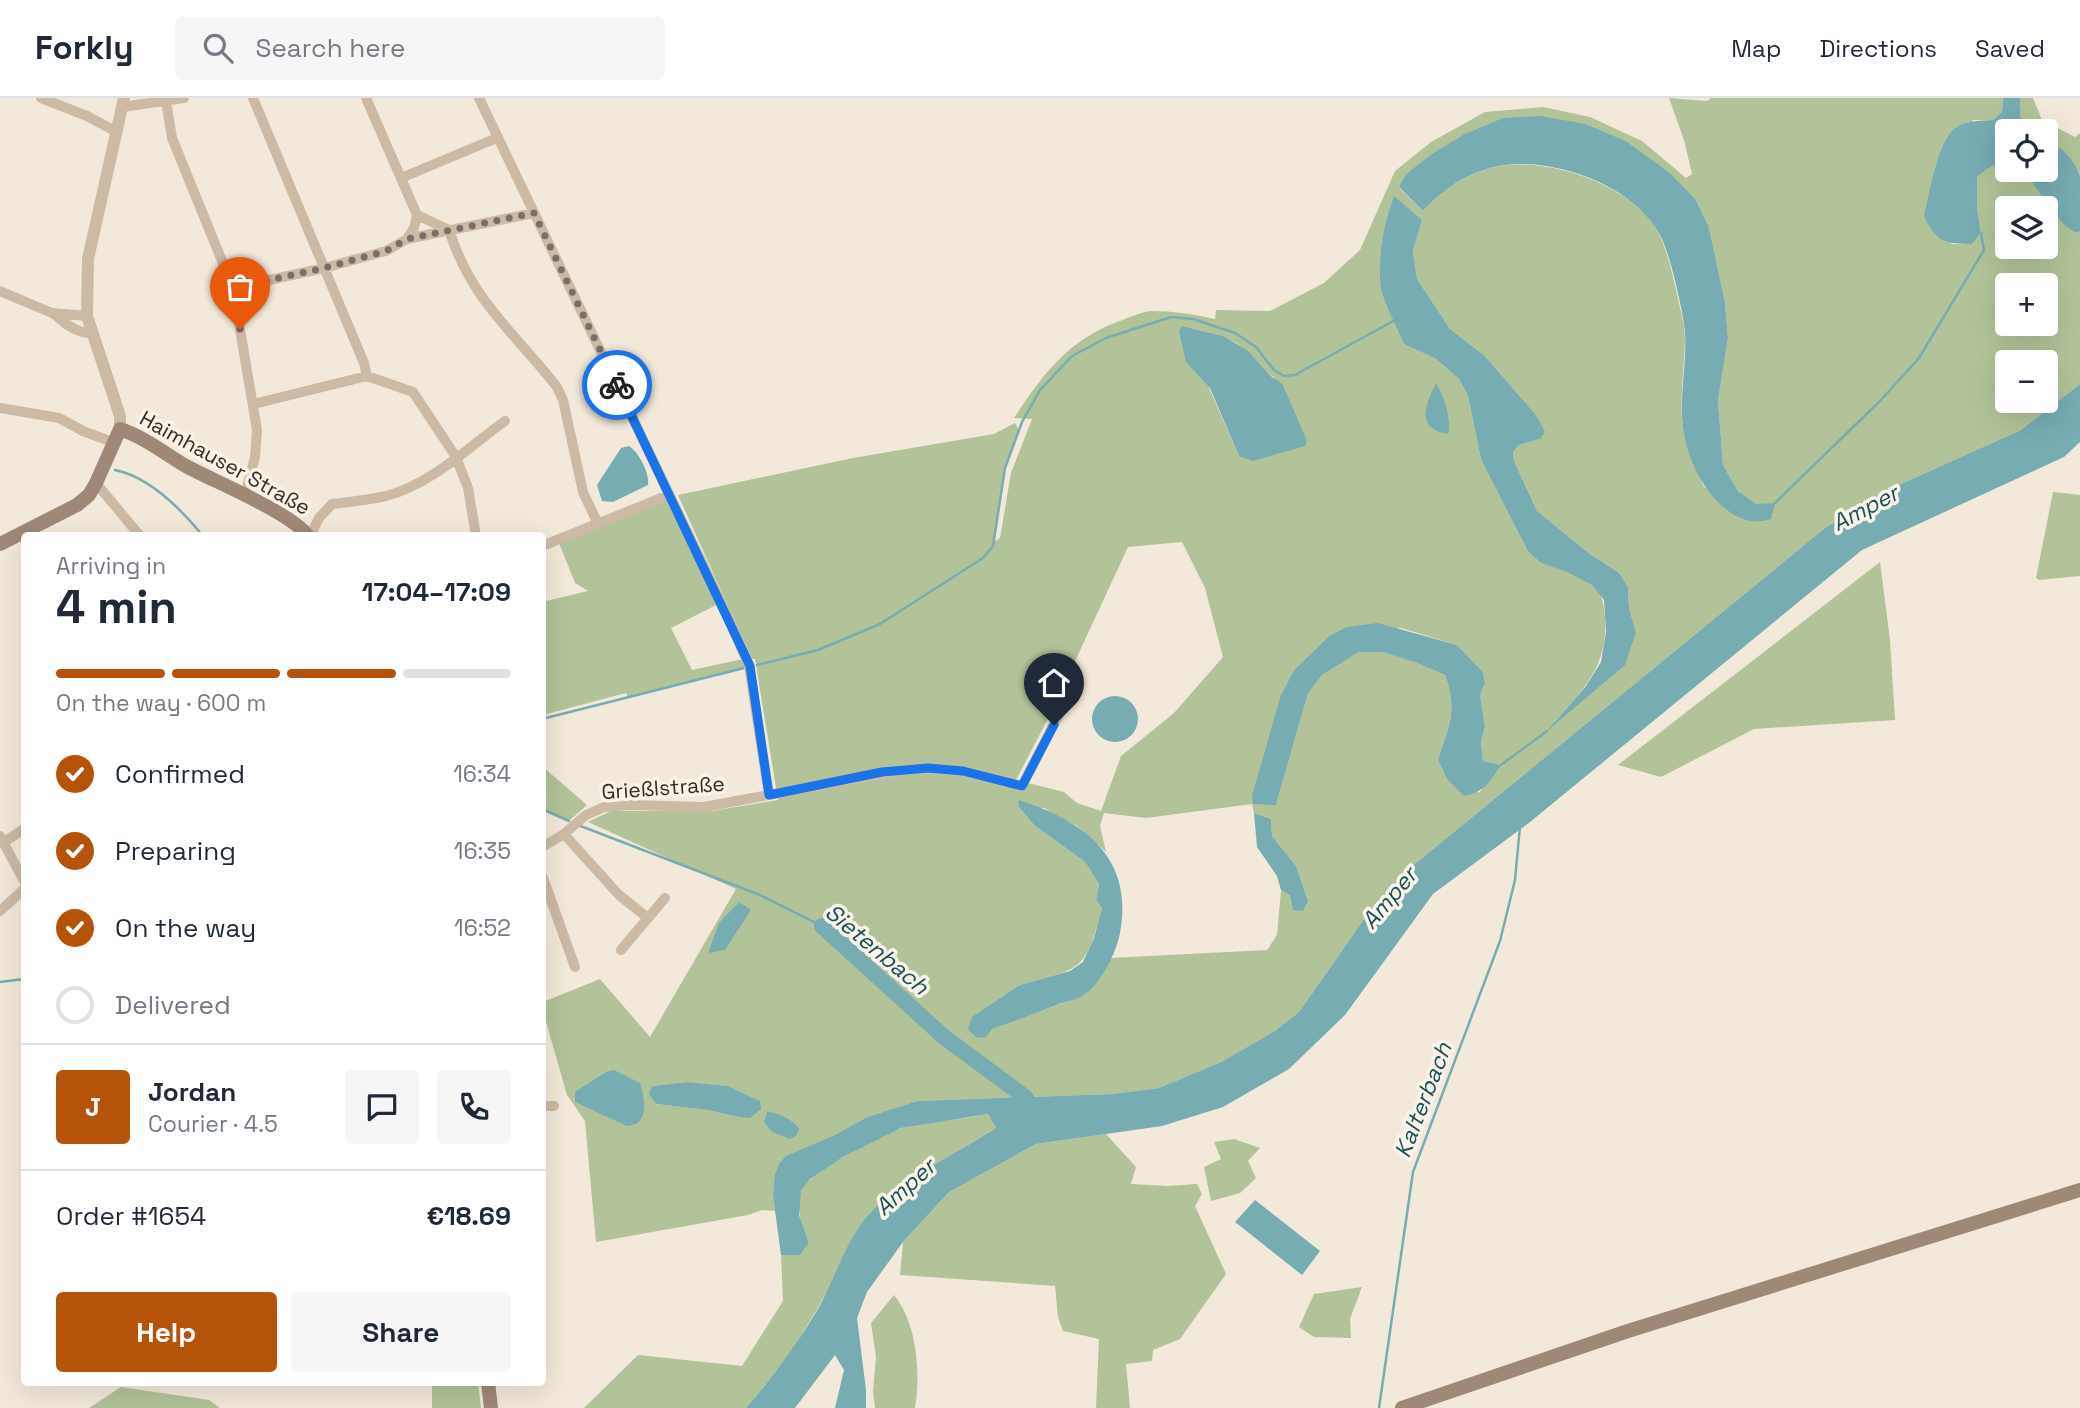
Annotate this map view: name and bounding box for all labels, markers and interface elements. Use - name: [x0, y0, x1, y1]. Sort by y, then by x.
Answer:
- search box: [175, 17, 665, 80]
- text: Forkly: [35, 27, 133, 69]
- icon: search: [199, 29, 237, 67]
- text: Search here: [255, 31, 405, 65]
- text: Map: [1731, 33, 1781, 64]
- text: Directions: [1819, 33, 1937, 64]
- text: Saved: [1975, 33, 2045, 64]
- map controls: [1995, 119, 2058, 413]
- button: locate: [1995, 119, 2058, 182]
- button: layers: [1995, 196, 2058, 259]
- pin: [210, 257, 270, 329]
- icon: bag: [221, 268, 259, 306]
- button: +: [1995, 273, 2058, 336]
- courier: [582, 350, 652, 420]
- button: −: [1995, 350, 2058, 413]
- icon: bike: [598, 366, 636, 404]
- street label: Haimhauser Straße: [135, 404, 315, 521]
- water label: Amper: [1826, 477, 1906, 538]
- text: Arriving in: [56, 551, 166, 581]
- text: 17:04–17:09: [362, 575, 511, 609]
- text: 4 min: [56, 578, 177, 636]
- pin: [1024, 653, 1084, 725]
- icon: home: [1035, 664, 1073, 702]
- text: On the way · 600 m: [56, 688, 266, 718]
- icon: check: [56, 755, 94, 793]
- text: Confirmed: [115, 757, 245, 791]
- text: 16:34: [453, 759, 511, 789]
- street label: Grießlstraße: [600, 770, 725, 805]
- icon: check: [56, 832, 94, 870]
- text: Preparing: [115, 834, 236, 868]
- text: 16:35: [454, 836, 511, 866]
- water label: Amper: [1355, 859, 1425, 935]
- water label: Sietenbach: [819, 897, 936, 1002]
- icon: check: [56, 909, 94, 947]
- text: On the way: [115, 911, 256, 945]
- text: 16:52: [454, 913, 511, 943]
- text: Delivered: [115, 988, 231, 1022]
- water label: Kalterbach: [1387, 1037, 1459, 1162]
- button: chat: [345, 1070, 419, 1144]
- button: phone: [437, 1070, 511, 1144]
- text: Jordan: [148, 1075, 236, 1109]
- text: J: [85, 1090, 101, 1124]
- text: Courier · 4.5: [148, 1109, 278, 1139]
- water label: Amper: [868, 1150, 943, 1222]
- text: Order #1654: [56, 1199, 206, 1233]
- text: €18.69: [426, 1199, 511, 1233]
- button: Help: [56, 1292, 277, 1372]
- button: Share: [291, 1292, 511, 1372]

